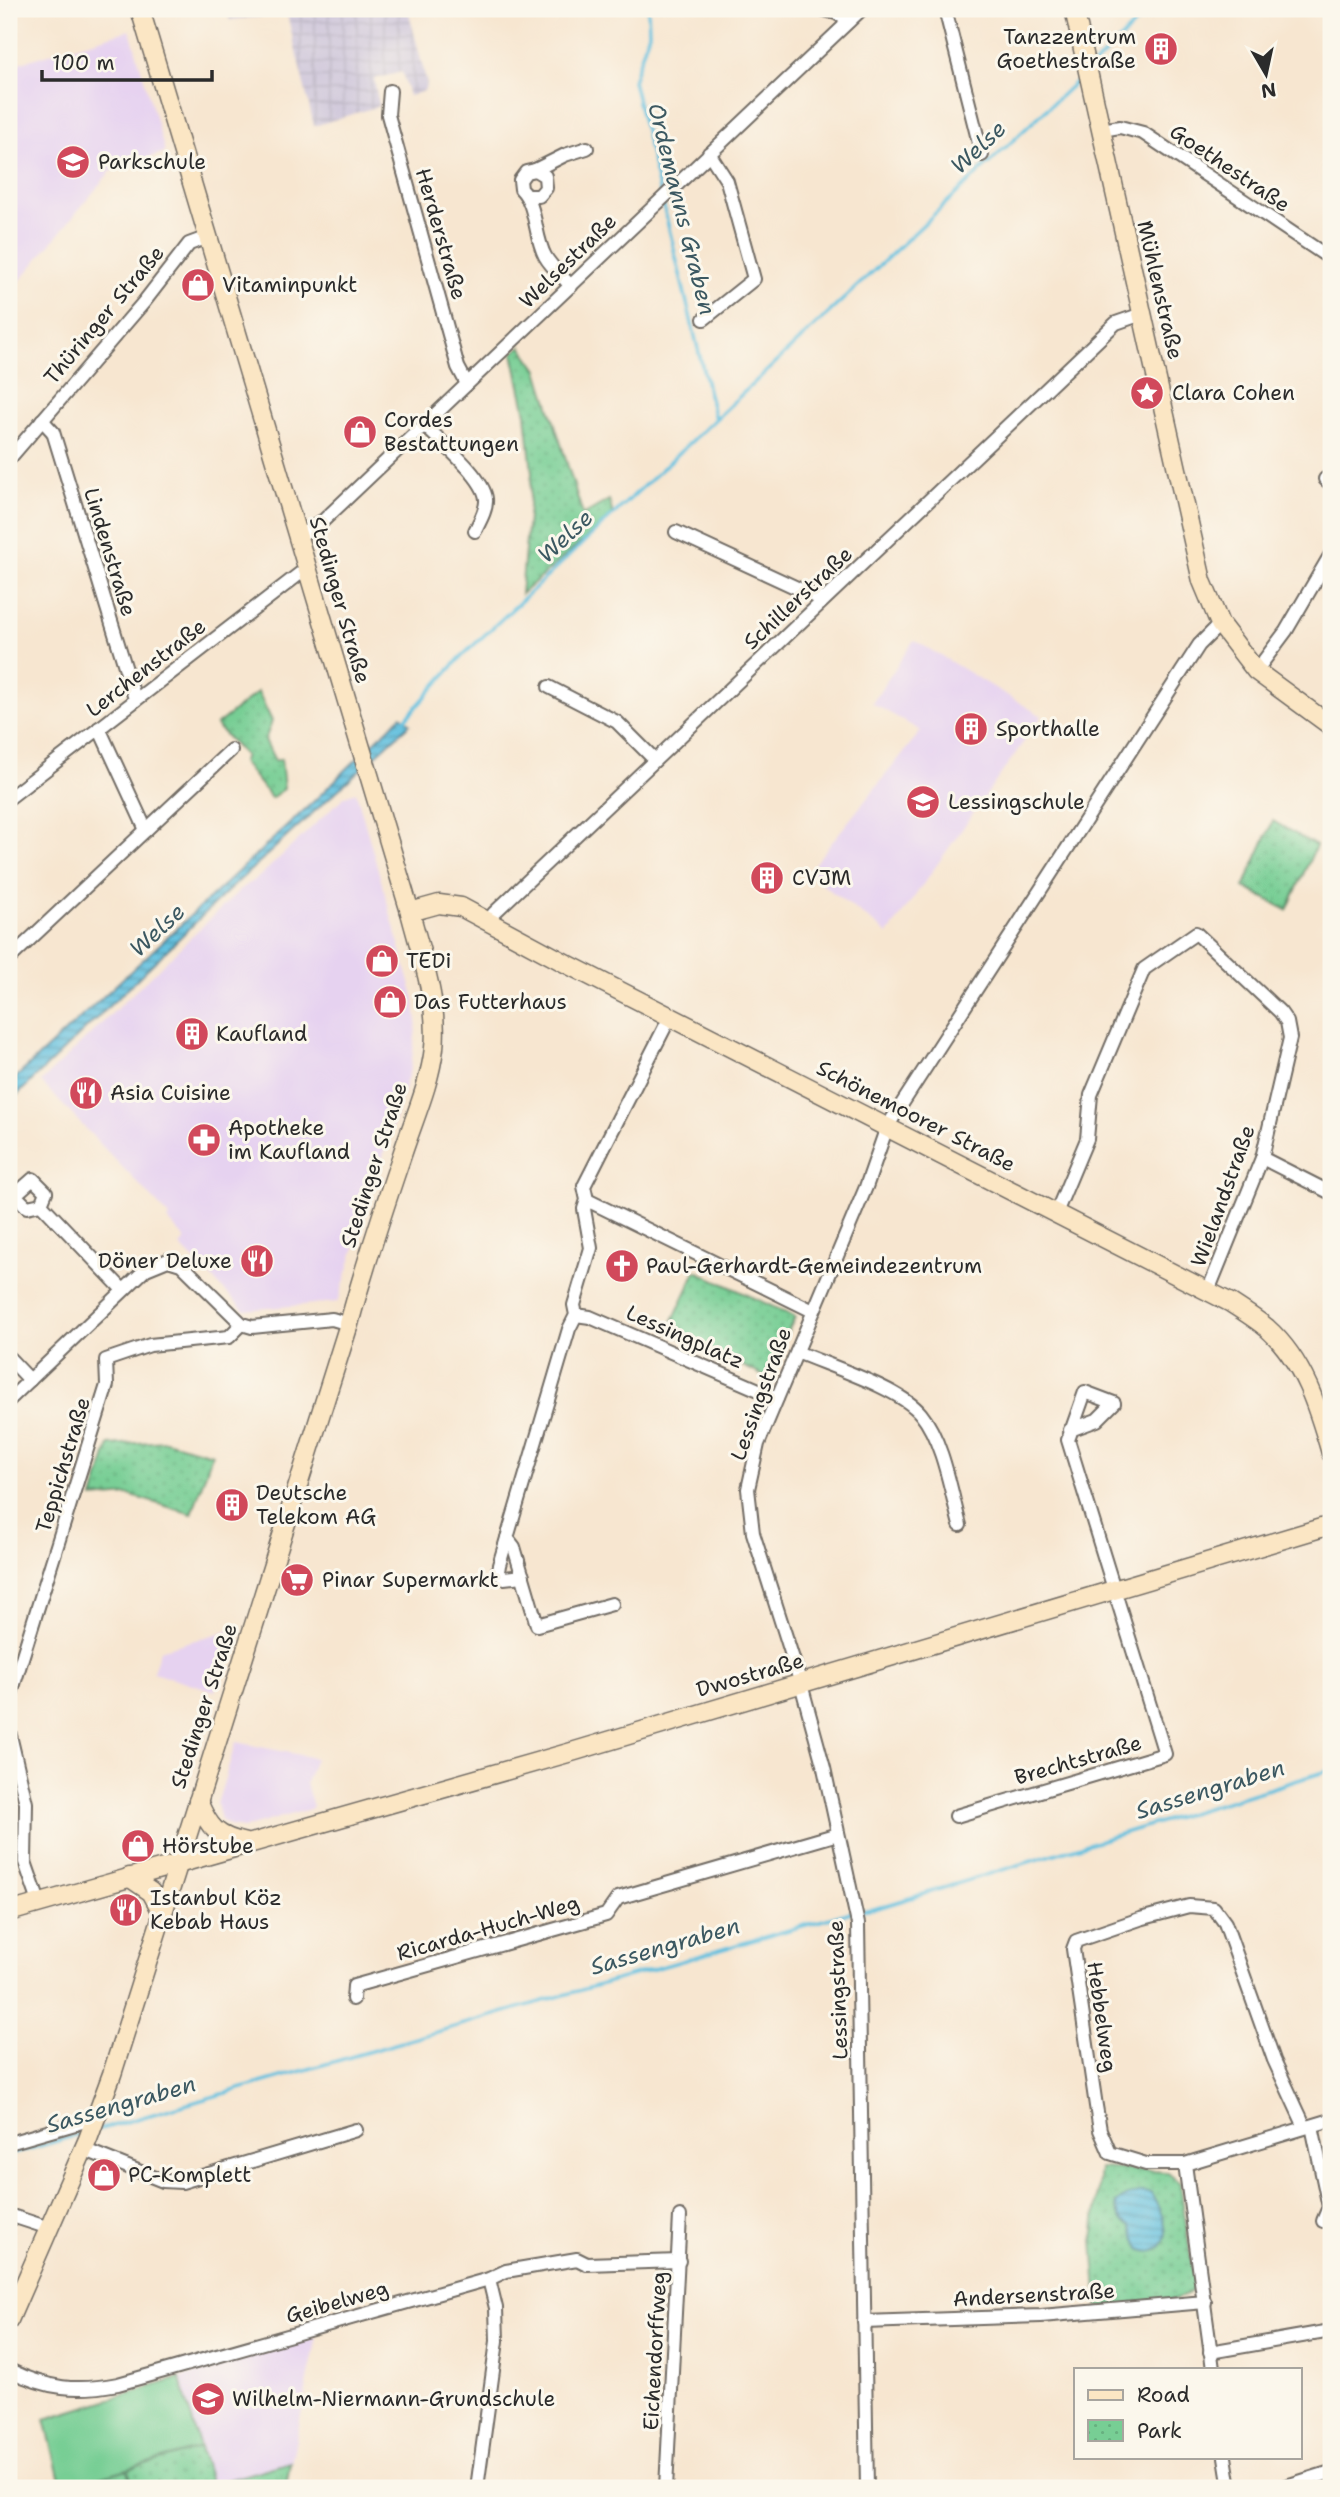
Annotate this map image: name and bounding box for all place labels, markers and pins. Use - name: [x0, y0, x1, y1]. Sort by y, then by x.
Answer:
- place label: Tanzzentrum Goethestraße: [996, 23, 1136, 75]
- building icon: Tanzzentrum Goethestraße: [1142, 30, 1180, 68]
- school or university icon: Parkschule: [54, 143, 92, 181]
- place label: Parkschule: [98, 148, 206, 176]
- shop icon: Vitaminpunkt: [179, 266, 217, 304]
- place label: Vitaminpunkt: [222, 271, 357, 299]
- place icon: Clara Cohen: [1128, 374, 1166, 412]
- place label: Clara Cohen: [1172, 379, 1295, 407]
- place label: Cordes Bestattungen: [384, 406, 519, 458]
- shop icon: Cordes Bestattungen: [341, 413, 379, 451]
- building icon: Sporthalle: [952, 710, 990, 748]
- place label: Sporthalle: [996, 715, 1100, 743]
- school or university icon: Lessingschule: [904, 783, 942, 821]
- place label: Lessingschule: [948, 788, 1085, 816]
- building icon: CVJM: [748, 859, 786, 897]
- place label: CVJM: [792, 864, 851, 892]
- shop icon: TEDi: [363, 942, 401, 980]
- place label: TEDi: [406, 947, 451, 975]
- shop icon: Das Futterhaus: [371, 983, 409, 1021]
- place label: Das Futterhaus: [414, 988, 567, 1016]
- building icon: Kaufland: [173, 1015, 211, 1053]
- place label: Kaufland: [216, 1020, 307, 1048]
- restaurant icon: Asia Cuisine: [67, 1074, 105, 1112]
- place label: Asia Cuisine: [110, 1079, 231, 1107]
- place label: Apotheke im Kaufland: [228, 1114, 350, 1166]
- pharmacy icon: Apotheke im Kaufland: [185, 1121, 223, 1159]
- restaurant icon: Döner Deluxe: [238, 1242, 276, 1280]
- place label: Döner Deluxe: [98, 1247, 232, 1275]
- church icon: Paul-Gerhardt-Gemeindezentrum: [603, 1247, 641, 1285]
- place label: Paul-Gerhardt-Gemeindezentrum: [646, 1252, 982, 1280]
- place label: Deutsche Telekom AG: [256, 1479, 376, 1531]
- building icon: Deutsche Telekom AG: [213, 1486, 251, 1524]
- supermarket icon: Pinar Supermarkt: [278, 1561, 316, 1599]
- place label: Pinar Supermarkt: [322, 1566, 499, 1594]
- shop icon: Hörstube: [119, 1827, 157, 1865]
- place label: Hörstube: [162, 1832, 254, 1860]
- place label: Istanbul Köz Kebab Haus: [150, 1884, 282, 1936]
- restaurant icon: Istanbul Köz Kebab Haus: [107, 1891, 145, 1929]
- shop icon: PC-Komplett: [85, 2156, 123, 2194]
- place label: PC-Komplett: [128, 2161, 251, 2189]
- school or university icon: Wilhelm-Niermann-Grundschule: [189, 2380, 227, 2418]
- place label: Wilhelm-Niermann-Grundschule: [232, 2385, 555, 2413]

